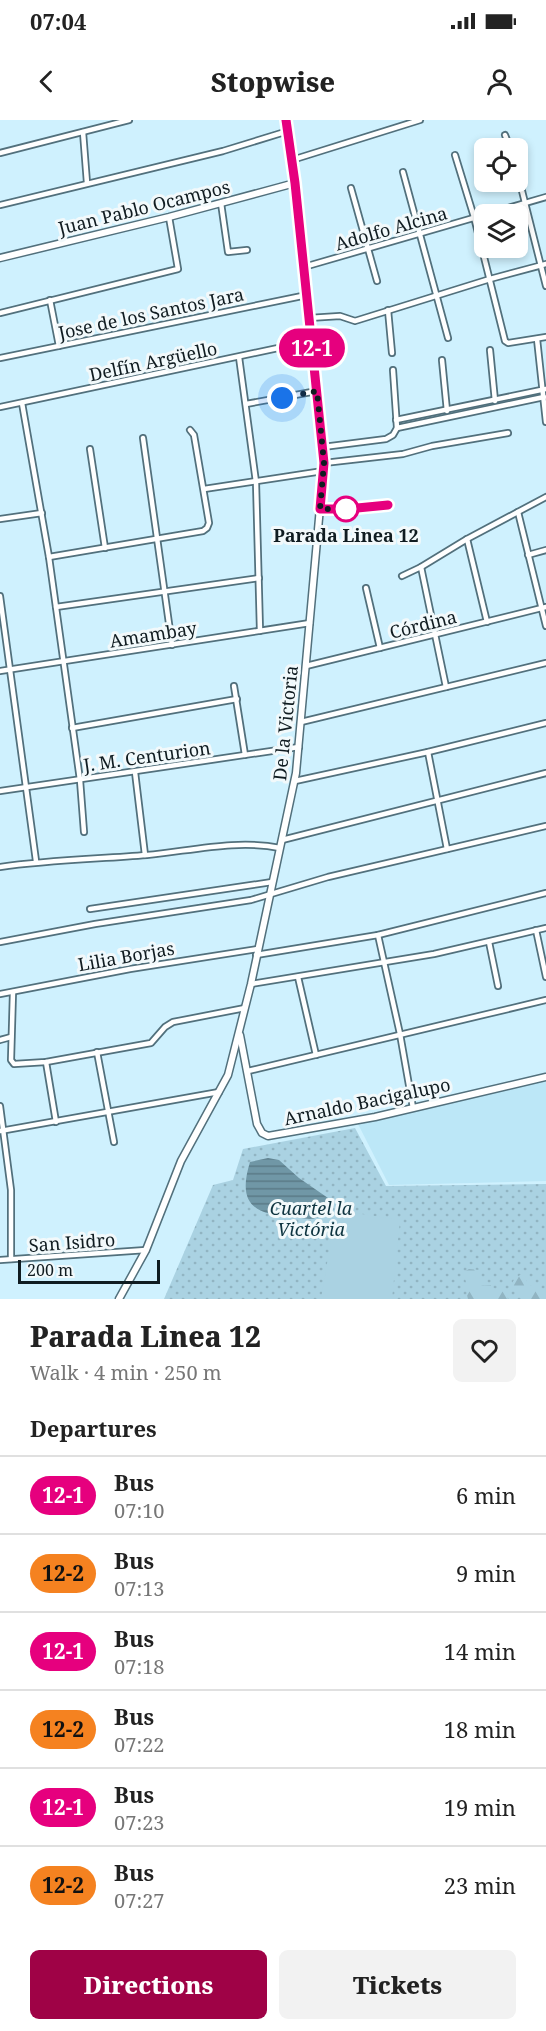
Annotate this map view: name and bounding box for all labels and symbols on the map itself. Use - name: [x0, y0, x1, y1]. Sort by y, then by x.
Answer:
- street label: Juan Pablo Ocampos: [55, 174, 232, 240]
- street label: Adolfo Alcina: [332, 201, 450, 255]
- street label: Jose de los Santos Jara: [55, 282, 246, 345]
- line badge: 12-1: [270, 328, 354, 368]
- street label: Delfín Argüello: [87, 336, 219, 386]
- your location: [267, 383, 297, 413]
- marker: Parada Linea 12: [333, 496, 359, 522]
- place label: Parada Linea 12: [273, 523, 419, 547]
- street label: Córdina: [387, 604, 459, 644]
- street label: Amambay: [108, 615, 199, 653]
- street label: De la Victoria: [267, 664, 303, 782]
- street label: J. M. Centurion: [81, 735, 212, 777]
- street label: Lilia Borjas: [76, 936, 176, 976]
- street label: Arnaldo Bacigalupo: [282, 1072, 452, 1130]
- park label: Cuartel la Victória: [270, 1196, 353, 1241]
- street label: San Isidro: [28, 1227, 116, 1257]
- scale bar: [18, 1257, 160, 1284]

